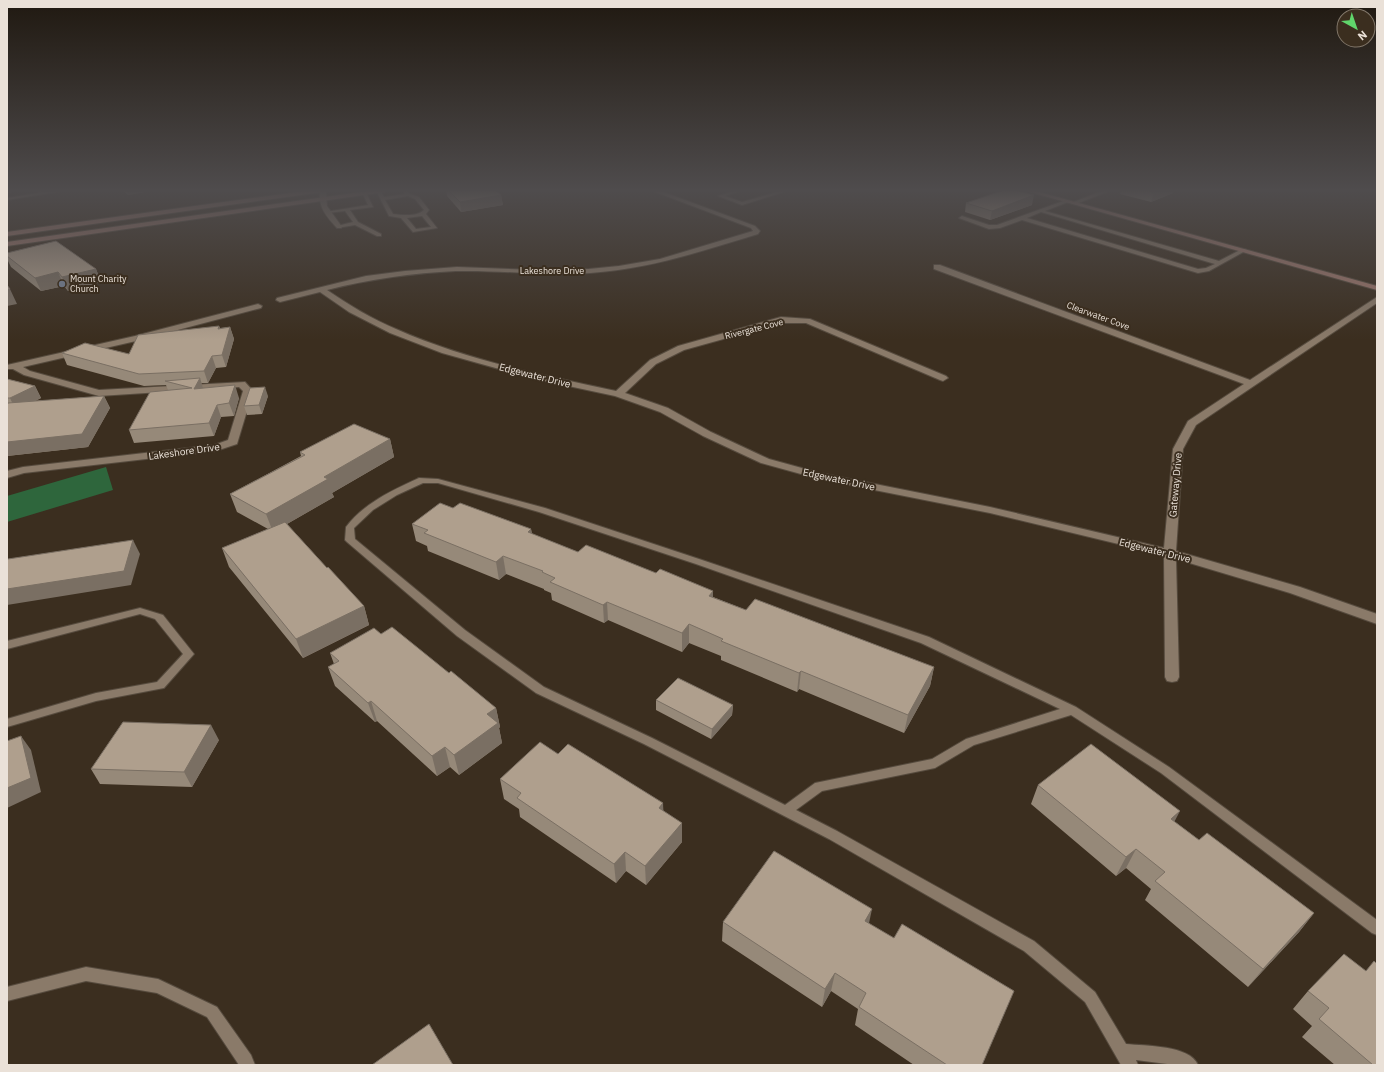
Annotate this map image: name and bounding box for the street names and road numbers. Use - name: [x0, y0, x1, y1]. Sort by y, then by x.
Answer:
- street label: Lakeshore Drive: [520, 265, 584, 276]
- street label: Clearwater Cove: [1065, 299, 1131, 332]
- street label: Rivergate Cove: [723, 316, 784, 341]
- street label: Edgewater Drive: [498, 360, 573, 391]
- street label: Lakeshore Drive: [148, 440, 221, 463]
- street label: Gateway Drive: [1166, 452, 1185, 518]
- street label: Edgewater Drive: [802, 466, 877, 494]
- street label: Edgewater Drive: [1118, 535, 1193, 566]

